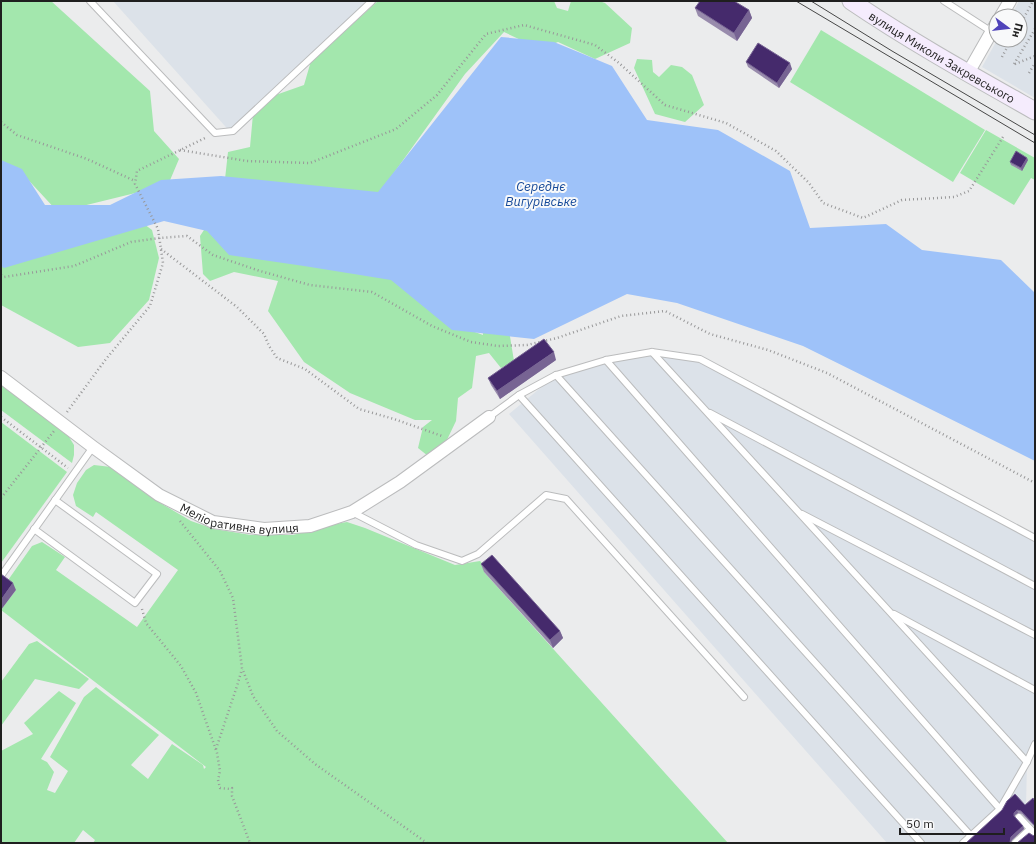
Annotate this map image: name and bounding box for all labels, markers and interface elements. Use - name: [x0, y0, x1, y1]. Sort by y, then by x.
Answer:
- street label: вулиця Миколи Закревського: [867, 8, 1018, 106]
- north arrow: [988, 8, 1028, 48]
- text: Пн: [1009, 22, 1026, 39]
- water label: Середнє Вигурівське: [505, 178, 577, 210]
- street label: Меліоративна вулиця: [178, 499, 299, 537]
- scale bar: [900, 810, 1004, 836]
- text: 50 m: [906, 816, 934, 831]

